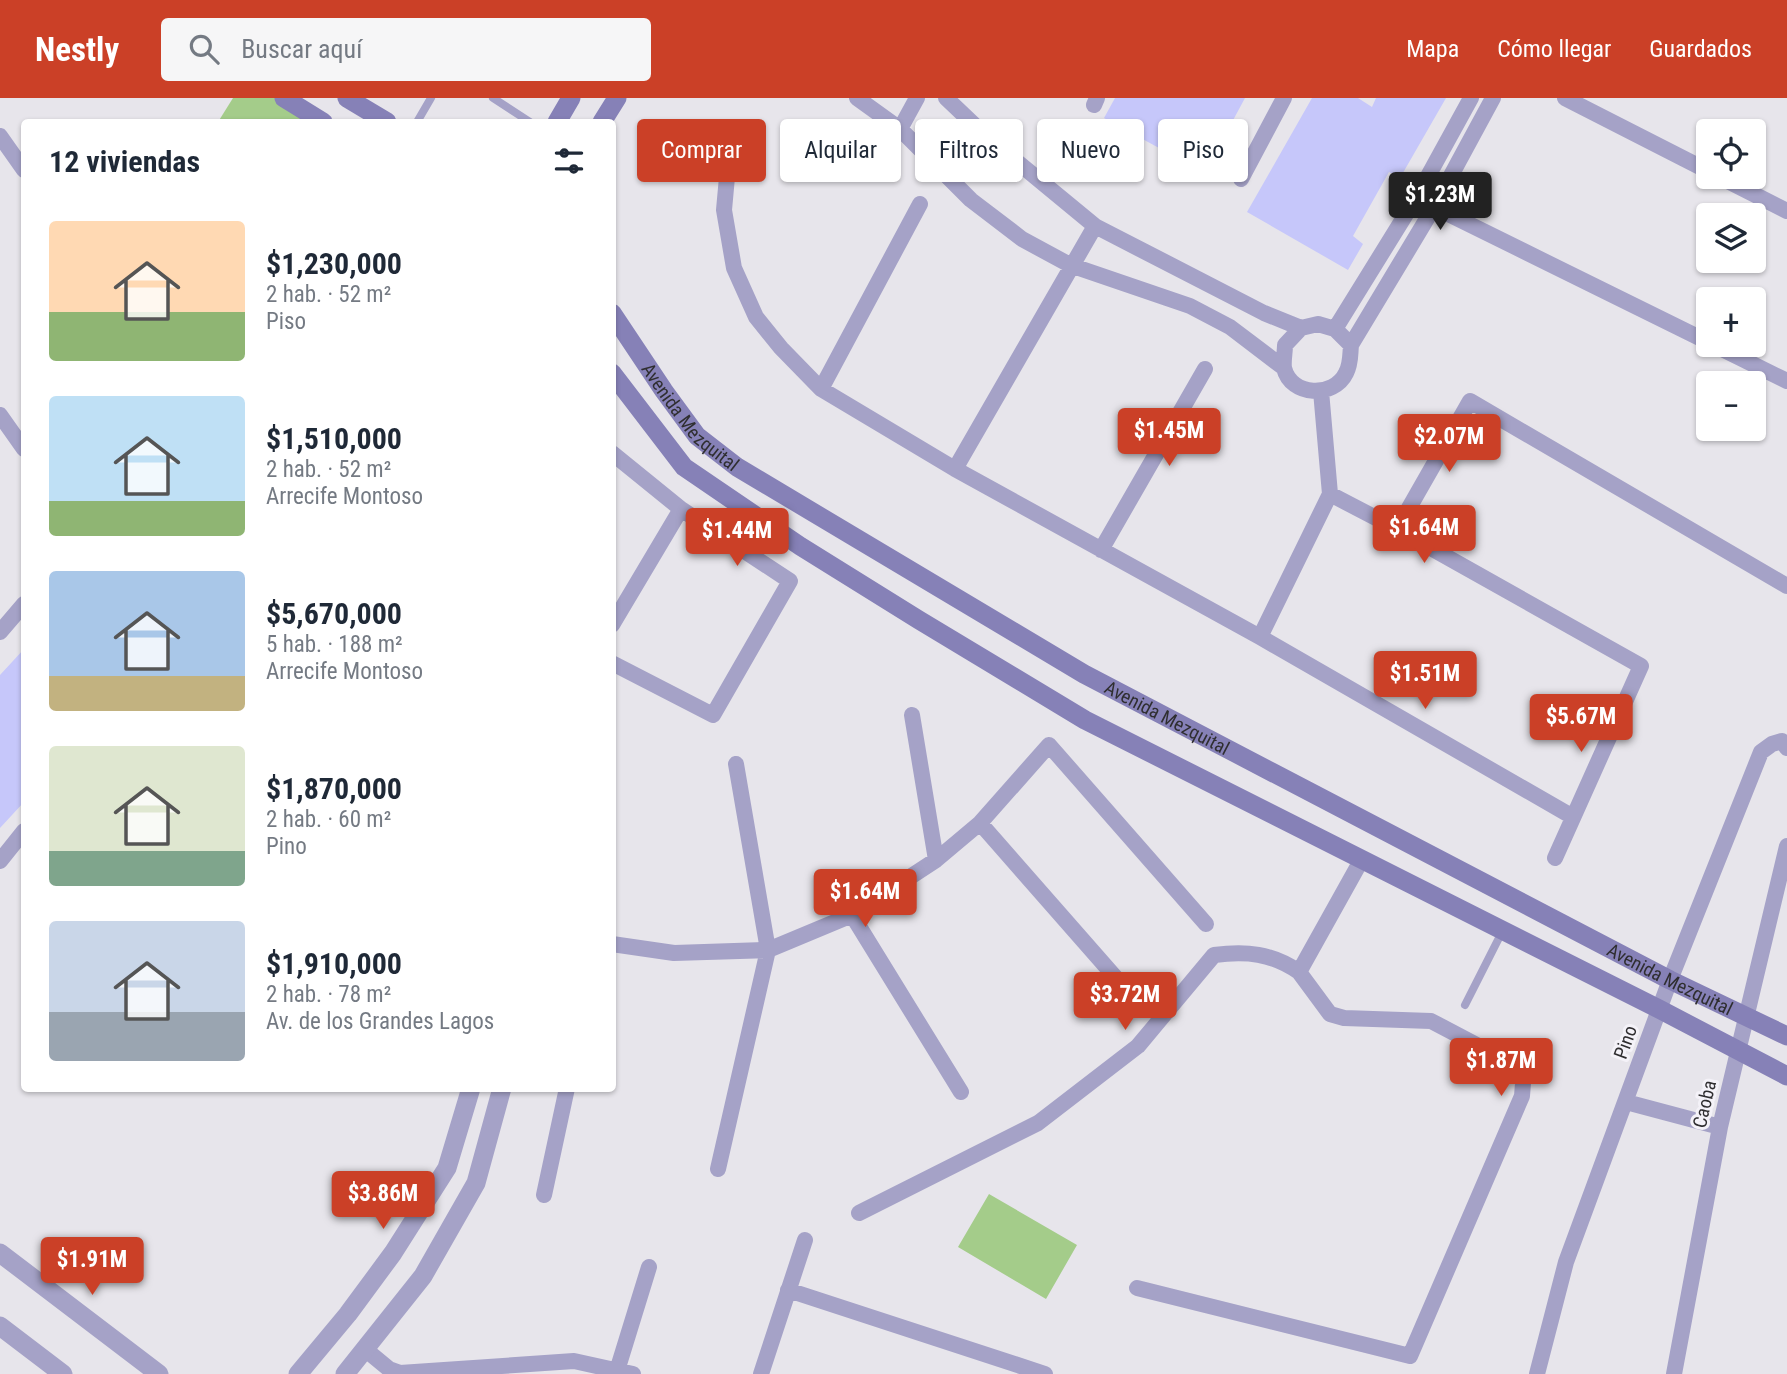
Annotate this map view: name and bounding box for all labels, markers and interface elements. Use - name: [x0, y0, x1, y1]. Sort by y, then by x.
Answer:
- search box: [161, 18, 651, 81]
- text: Nestly: [35, 30, 119, 69]
- icon: search: [185, 30, 223, 68]
- text: Buscar aquí: [241, 34, 362, 64]
- text: Mapa: [1406, 35, 1459, 63]
- text: Cómo llegar: [1497, 35, 1611, 63]
- text: Guardados: [1649, 35, 1752, 63]
- chip: Comprar: [637, 119, 766, 182]
- chip: Alquilar: [780, 119, 901, 182]
- chip: Filtros: [915, 119, 1023, 182]
- chip: Nuevo: [1037, 119, 1144, 182]
- chip: Piso: [1158, 119, 1248, 182]
- map controls: [1696, 119, 1766, 441]
- button: locate: [1696, 119, 1766, 189]
- icon: filters: [550, 142, 588, 180]
- text: 12 viviendas: [49, 144, 200, 179]
- pin: $1.23M: [1383, 172, 1497, 232]
- text: $1.23M: [1405, 181, 1475, 208]
- button: layers: [1696, 203, 1766, 273]
- text: $1,230,000: [266, 246, 402, 281]
- icon: home: [105, 249, 189, 333]
- text: 2 hab. · 52 m²: [266, 281, 391, 308]
- button: +: [1696, 287, 1766, 357]
- text: Piso: [266, 308, 306, 335]
- street label: Avenida Mezquital: [637, 359, 743, 476]
- button: −: [1696, 371, 1766, 441]
- pin: $1.45M: [1112, 408, 1226, 468]
- pin: $2.07M: [1392, 414, 1506, 474]
- text: $1.45M: [1134, 417, 1204, 444]
- text: $1,510,000: [266, 421, 402, 456]
- text: $2.07M: [1414, 423, 1484, 450]
- icon: home: [105, 424, 189, 508]
- text: 2 hab. · 52 m²: [266, 456, 391, 483]
- text: Arrecife Montoso: [266, 483, 423, 510]
- pin: $1.64M: [1367, 505, 1481, 565]
- pin: $1.44M: [680, 508, 794, 568]
- text: $1.64M: [1389, 514, 1459, 541]
- text: $1.44M: [702, 517, 772, 544]
- text: $5,670,000: [266, 596, 402, 631]
- icon: home: [105, 599, 189, 683]
- text: 5 hab. · 188 m²: [266, 631, 403, 658]
- pin: $1.51M: [1368, 652, 1482, 711]
- text: Arrecife Montoso: [266, 658, 423, 685]
- text: $1.51M: [1390, 660, 1460, 687]
- street label: Avenida Mezquital: [1101, 676, 1233, 760]
- pin: $5.67M: [1524, 694, 1638, 754]
- text: $5.67M: [1546, 703, 1616, 730]
- text: $1,870,000: [266, 771, 402, 806]
- icon: home: [105, 774, 189, 858]
- text: 2 hab. · 60 m²: [266, 806, 391, 833]
- text: Pino: [266, 833, 307, 860]
- pin: $1.64M: [808, 870, 922, 929]
- text: $1.64M: [830, 878, 900, 905]
- street label: Avenida Mezquital: [1603, 938, 1737, 1020]
- text: $1,910,000: [266, 946, 402, 981]
- icon: home: [105, 949, 189, 1033]
- pin: $3.72M: [1068, 972, 1182, 1032]
- text: 2 hab. · 78 m²: [266, 981, 391, 1008]
- text: $3.72M: [1090, 981, 1160, 1008]
- text: Av. de los Grandes Lagos: [266, 1008, 494, 1035]
- street label: Pino: [1609, 1022, 1642, 1062]
- pin: $1.87M: [1444, 1038, 1558, 1098]
- text: $1.87M: [1466, 1047, 1536, 1074]
- street label: Caoba: [1688, 1078, 1721, 1130]
- pin: $3.86M: [326, 1172, 440, 1231]
- text: $3.86M: [348, 1180, 418, 1207]
- pin: $1.91M: [35, 1238, 149, 1297]
- text: $1.91M: [57, 1246, 127, 1273]

